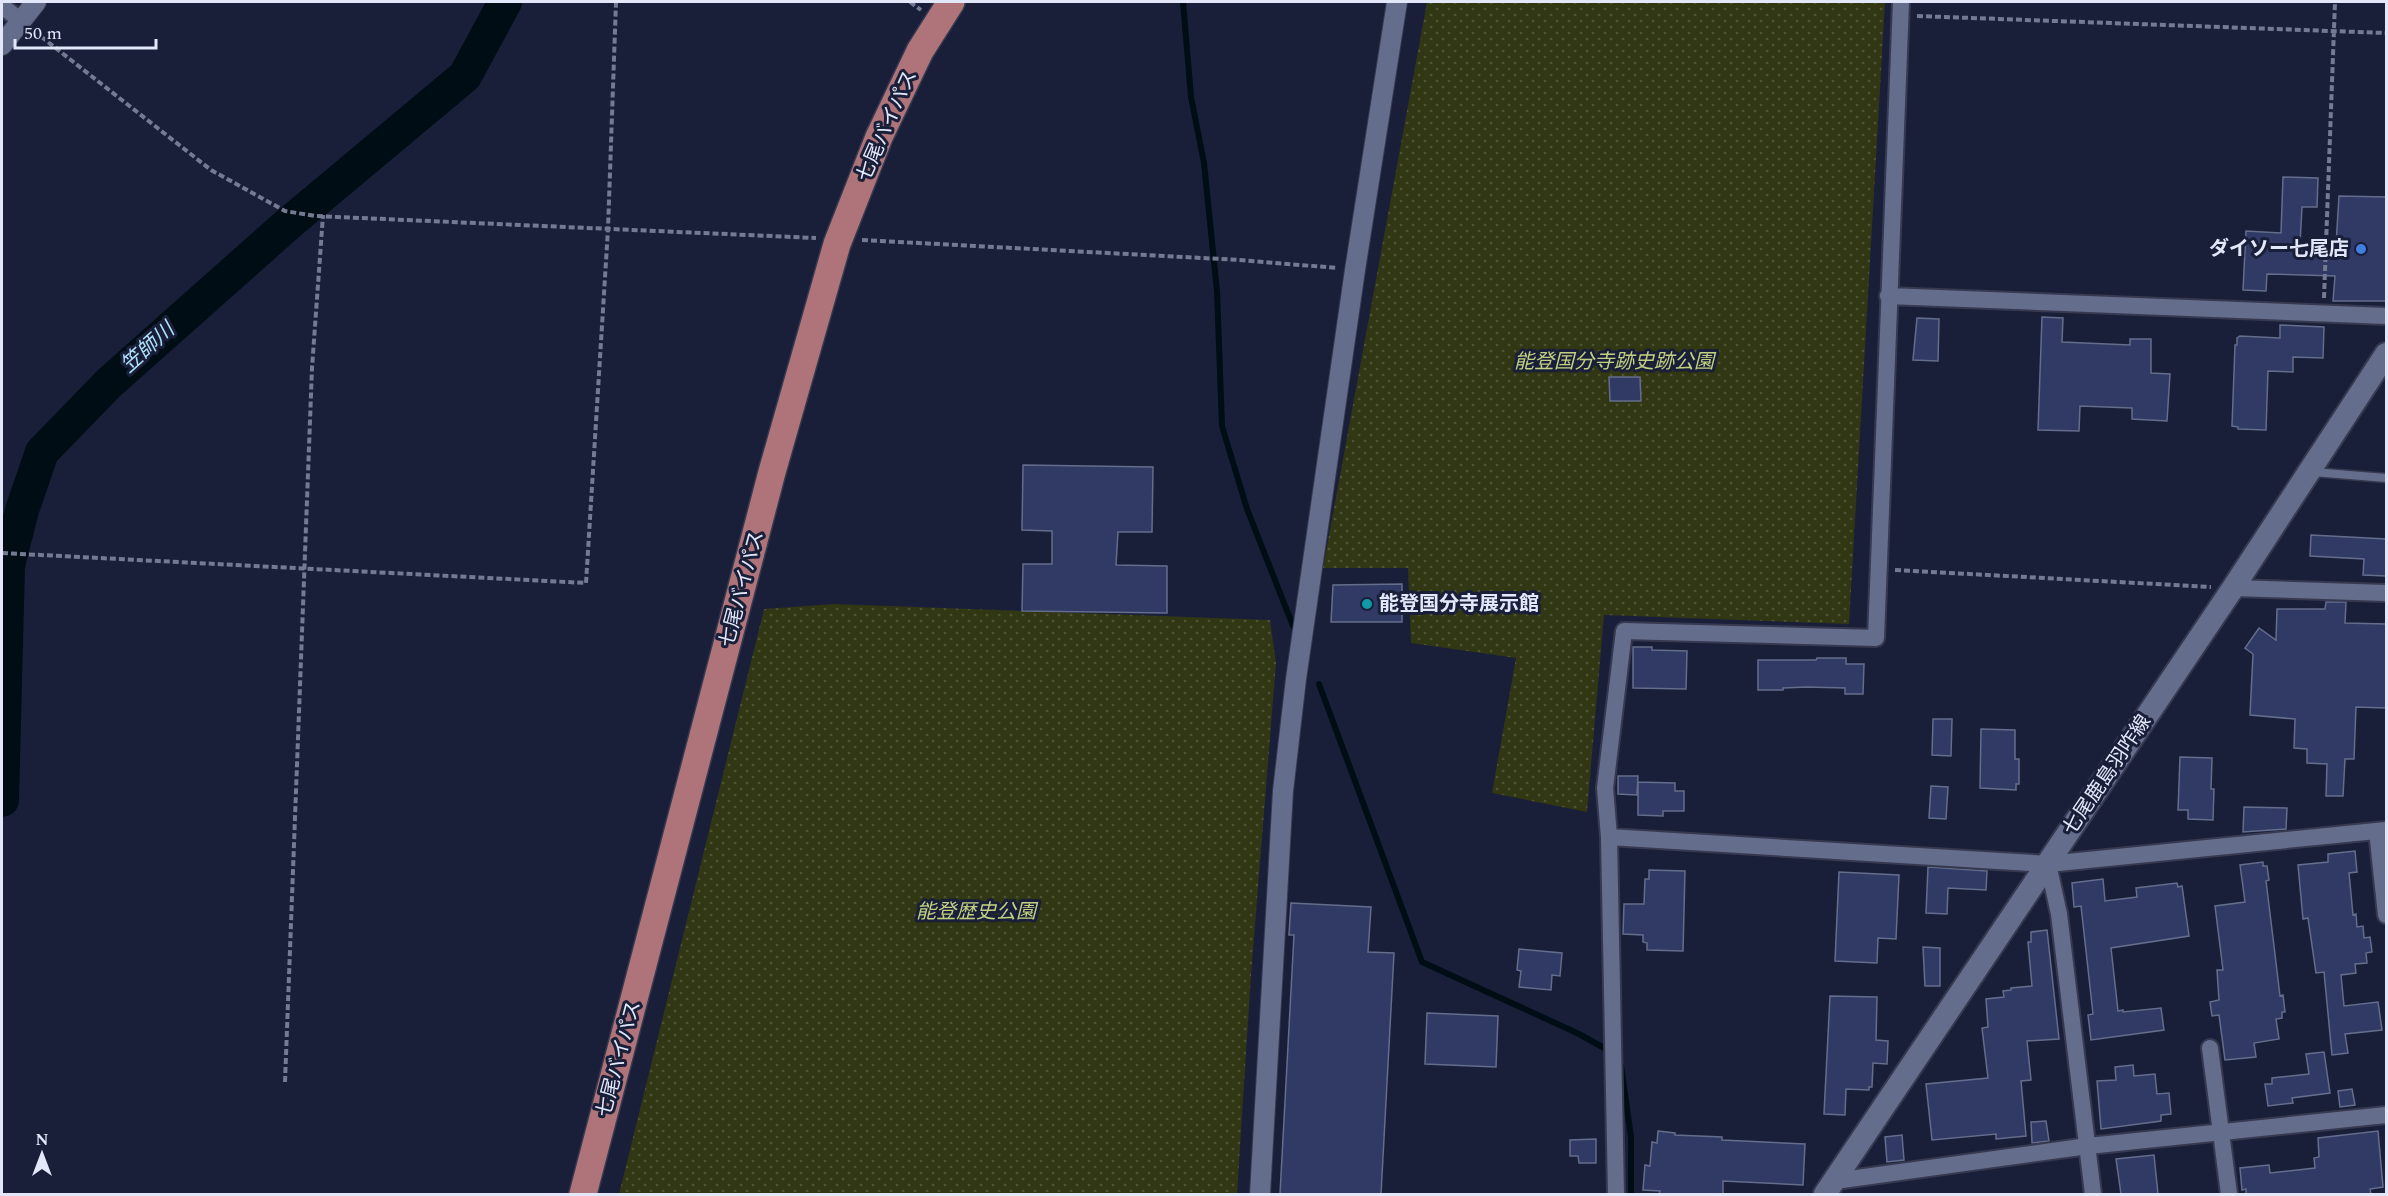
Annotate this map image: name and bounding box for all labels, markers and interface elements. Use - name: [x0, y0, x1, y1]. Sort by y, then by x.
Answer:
- scale bar: [15, 12, 156, 50]
- text: 50 m: [24, 20, 62, 47]
- street label: 七尾バイパス: [849, 65, 925, 187]
- place label: ダイソー七尾店: [2209, 234, 2349, 264]
- marker: ダイソー七尾店: [2354, 242, 2368, 256]
- water label: 笠師川: [114, 314, 184, 381]
- park label: 能登国分寺跡史跡公園: [1514, 347, 1717, 377]
- street label: 七尾バイパス: [712, 527, 772, 651]
- place label: 能登国分寺展示館: [1379, 589, 1539, 619]
- marker: 能登国分寺展示館: [1360, 597, 1374, 611]
- street label: 七尾鹿島羽咋線: [2055, 709, 2159, 841]
- park label: 能登歴史公園: [916, 897, 1039, 927]
- street label: 七尾バイパス: [589, 997, 649, 1121]
- north arrow: [12, 1124, 72, 1184]
- text: N: [35, 1128, 49, 1152]

